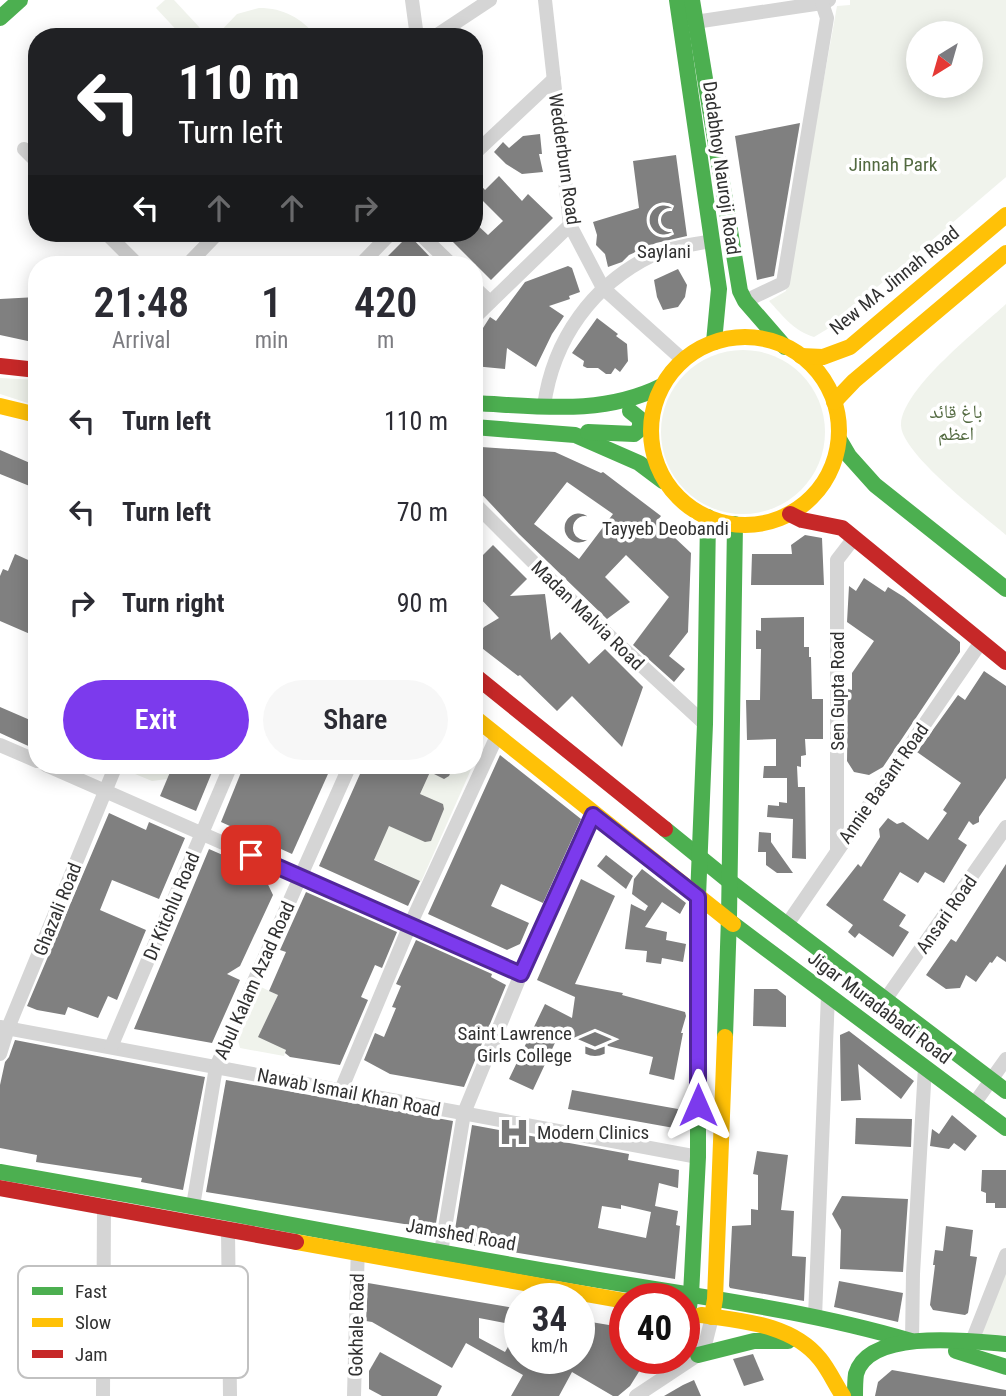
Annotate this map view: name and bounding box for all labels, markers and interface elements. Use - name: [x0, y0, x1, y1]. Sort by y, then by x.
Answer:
- north arrow: [906, 21, 984, 98]
- map controls: [906, 21, 983, 98]
- text: 110 m: [178, 54, 300, 111]
- icon: left: [63, 56, 154, 147]
- street label: Dadabhoy Nauroji Road: [698, 80, 745, 256]
- street label: Wedderburn Road: [544, 92, 585, 226]
- text: Turn left: [178, 113, 283, 151]
- park label: Jinnah Park: [849, 153, 938, 176]
- icon: left: [127, 189, 165, 227]
- icon: ahead: [200, 189, 238, 227]
- icon: ahead: [273, 189, 311, 227]
- icon: right: [346, 189, 384, 227]
- mosque icon: Saylani: [647, 203, 681, 237]
- street label: New MA Jinnah Road: [825, 221, 964, 340]
- place label: Saylani: [637, 240, 691, 263]
- text: 21:48: [94, 278, 189, 327]
- text: 1: [261, 278, 282, 327]
- text: 420: [354, 278, 417, 327]
- text: Arrival: [112, 327, 171, 354]
- text: min: [255, 327, 288, 354]
- text: m: [377, 327, 394, 354]
- park label: باغ قائد اعظم: [930, 400, 982, 446]
- icon: left: [63, 402, 101, 440]
- text: Turn left: [122, 406, 211, 436]
- text: 110 m: [384, 406, 448, 436]
- icon: left: [63, 493, 101, 531]
- text: Turn left: [122, 497, 211, 527]
- text: 70 m: [397, 497, 448, 527]
- mosque icon: Tayyeb Deobandi: [562, 511, 596, 545]
- place label: Tayyeb Deobandi: [602, 517, 729, 540]
- street label: Madan Malvia Road: [527, 556, 649, 675]
- icon: right: [63, 584, 101, 622]
- text: Turn right: [122, 588, 224, 618]
- text: 90 m: [397, 588, 448, 618]
- street label: Sen Gupta Road: [826, 631, 849, 751]
- button: Exit: [63, 680, 249, 760]
- button: Share: [263, 680, 448, 760]
- street label: Annie Basant Road: [833, 719, 933, 848]
- pin: [221, 825, 281, 885]
- icon: arrive: [232, 836, 270, 874]
- street label: Dr Kitchlu Road: [138, 849, 205, 964]
- street label: Ghazali Road: [28, 859, 87, 959]
- street label: Ansari Road: [911, 871, 982, 958]
- street label: Abul Kalam Azad Road: [209, 898, 300, 1063]
- street label: Jigar Muradabadi Road: [803, 946, 956, 1069]
- place label: Saint Lawrence Girls College: [458, 1022, 572, 1067]
- school or university icon: Saint Lawrence Girls College: [578, 1027, 612, 1061]
- street label: Nawab Ismail Khan Road: [255, 1063, 443, 1122]
- position arrow: [661, 1068, 735, 1142]
- hospital icon: Modern Clinics: [497, 1115, 531, 1149]
- place label: Modern Clinics: [537, 1121, 649, 1144]
- street label: Jamshed Road: [404, 1214, 518, 1255]
- legend: [18, 1266, 248, 1378]
- street label: Gokhale Road: [344, 1273, 369, 1377]
- text: Fast: [75, 1280, 107, 1303]
- speed limit sign: 40: [609, 1283, 700, 1374]
- text: 34: [532, 1299, 567, 1340]
- text: Slow: [75, 1311, 111, 1334]
- text: km/h: [531, 1335, 568, 1356]
- text: Jam: [75, 1343, 108, 1366]

